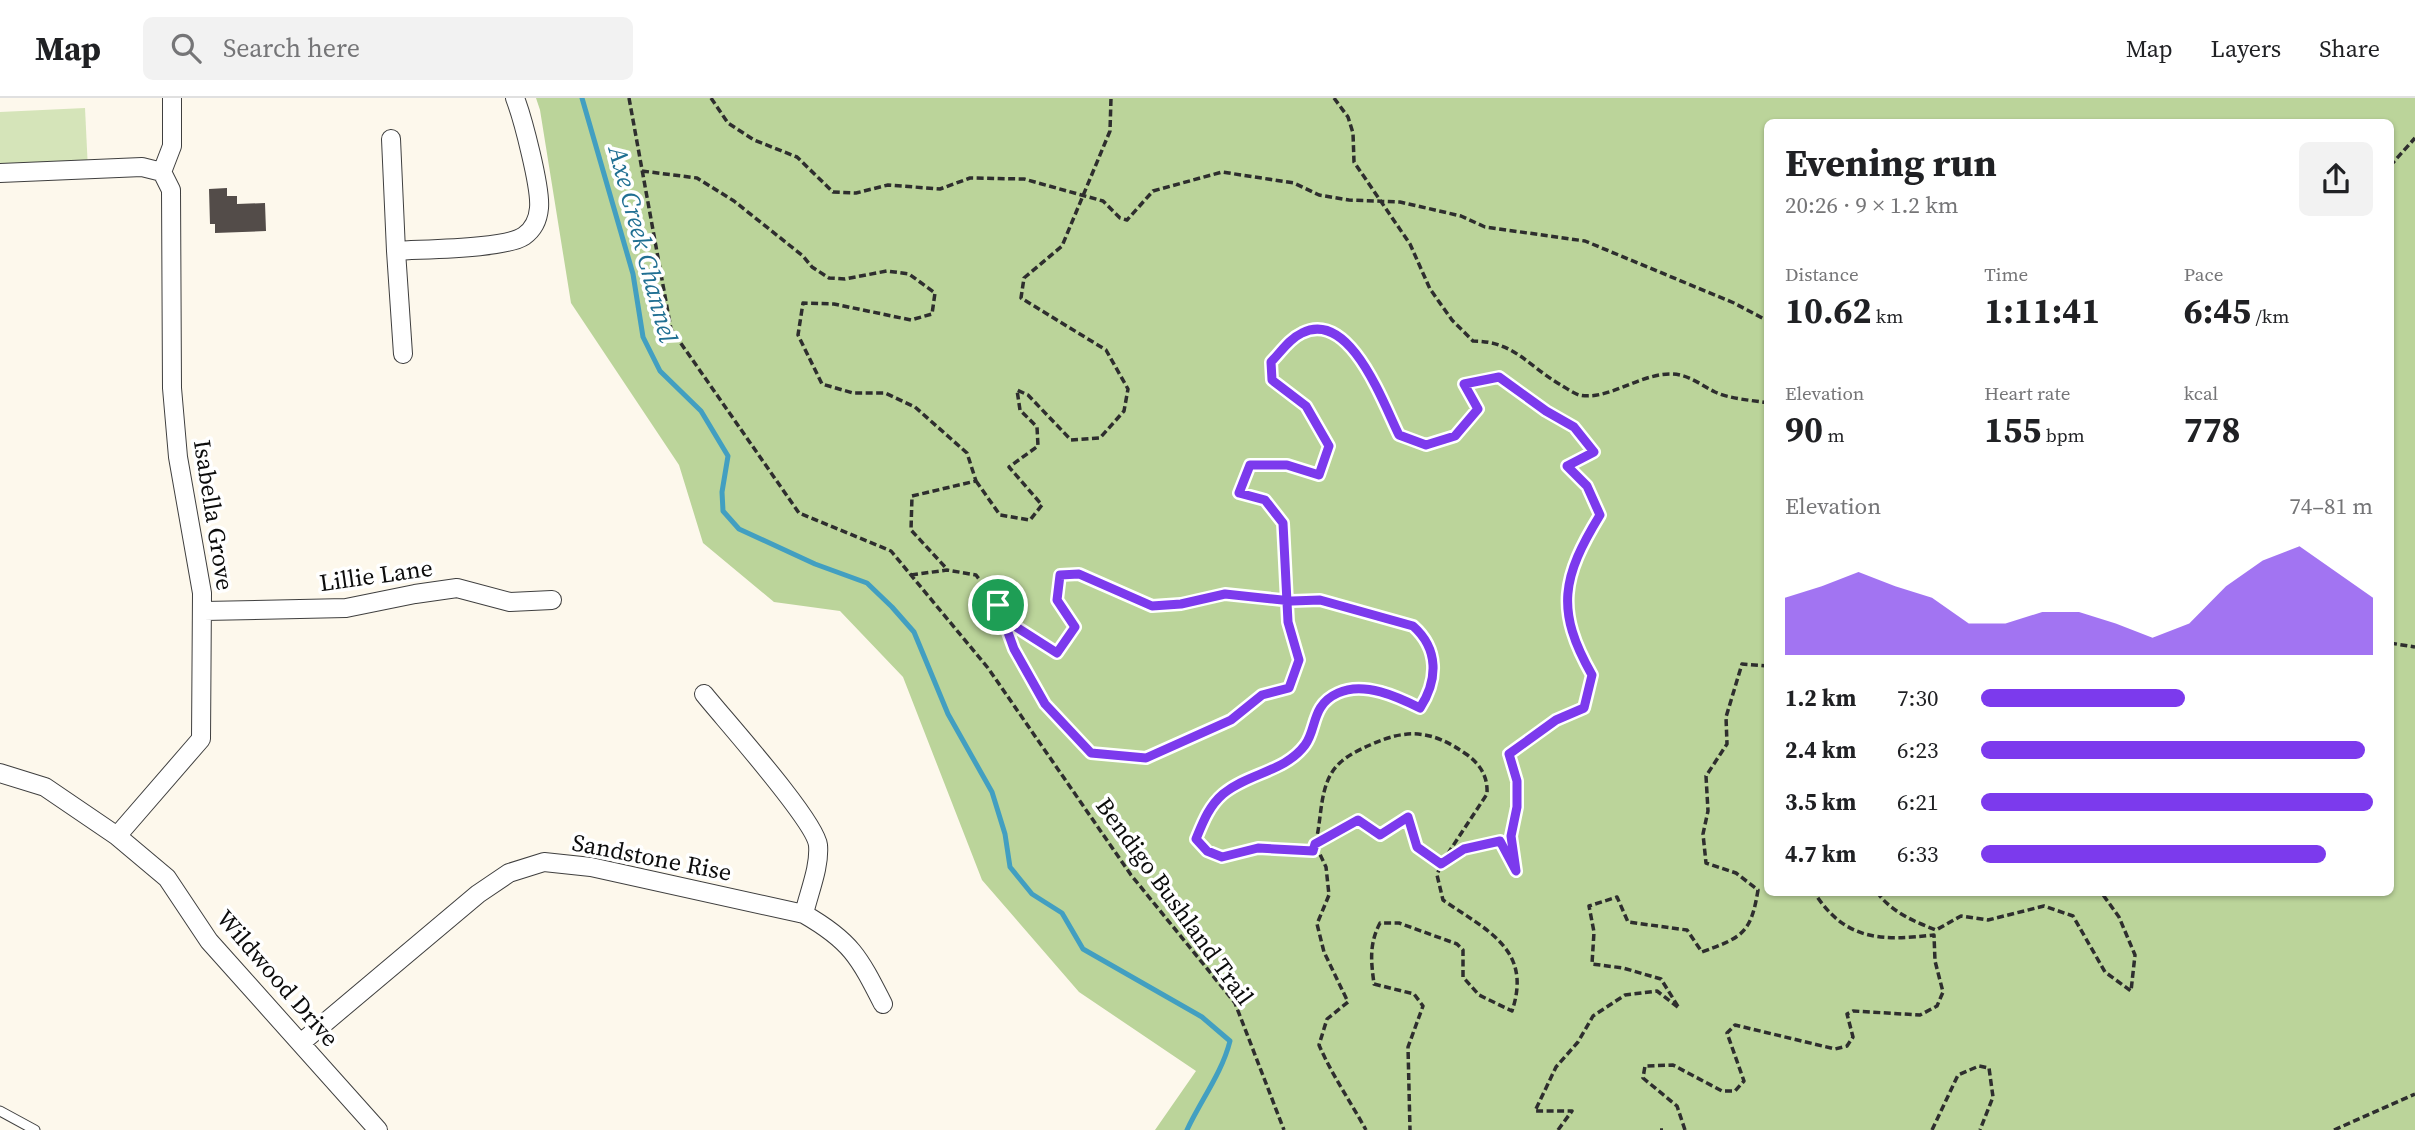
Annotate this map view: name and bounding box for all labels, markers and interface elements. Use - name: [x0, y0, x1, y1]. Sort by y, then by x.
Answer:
- search box: [143, 17, 633, 80]
- text: Map: [35, 26, 101, 71]
- icon: search: [167, 29, 205, 67]
- text: Search here: [223, 30, 360, 66]
- text: Map: [2126, 32, 2173, 65]
- text: Layers: [2211, 32, 2281, 65]
- text: Share: [2319, 32, 2380, 65]
- text: Evening run: [1785, 137, 1997, 189]
- water label: Axe Creek Channel: [599, 140, 687, 347]
- button: share: [2299, 142, 2373, 216]
- text: 20:26 · 9 × 1.2 km: [1785, 189, 1959, 221]
- text: Distance: [1785, 261, 1859, 287]
- text: Time: [1984, 261, 2028, 287]
- text: Pace: [2184, 261, 2223, 287]
- text: 10.62: [1785, 287, 1871, 335]
- text: 1:11:41: [1984, 287, 2100, 335]
- text: 6:45: [2184, 287, 2251, 335]
- text: km: [1871, 303, 1903, 329]
- text: /km: [2251, 303, 2289, 329]
- text: Elevation: [1785, 380, 1864, 406]
- text: Heart rate: [1984, 380, 2070, 406]
- text: kcal: [2184, 380, 2218, 406]
- text: 90: [1785, 406, 1823, 454]
- text: 155: [1984, 406, 2041, 454]
- text: 778: [2184, 406, 2241, 454]
- text: m: [1823, 422, 1845, 448]
- text: bpm: [2041, 422, 2085, 448]
- street label: Isabella Grove: [186, 437, 242, 593]
- text: Elevation: [1785, 490, 1881, 522]
- text: 74–81 m: [2289, 490, 2373, 522]
- street label: Lillie Lane: [317, 551, 435, 599]
- pin: [968, 575, 1028, 635]
- icon: arrive: [979, 586, 1017, 624]
- text: 1.2 km: [1785, 682, 1856, 714]
- text: 7:30: [1897, 682, 1938, 714]
- text: 2.4 km: [1785, 734, 1856, 766]
- text: 6:23: [1897, 734, 1938, 766]
- text: 3.5 km: [1785, 786, 1856, 818]
- text: 6:21: [1897, 786, 1938, 818]
- street label: Bendigo Bushland Trail: [1088, 790, 1262, 1012]
- street label: Sandstone Rise: [569, 825, 735, 889]
- text: 4.7 km: [1785, 838, 1856, 870]
- text: 6:33: [1897, 838, 1938, 870]
- street label: Wildwood Drive: [209, 902, 347, 1054]

